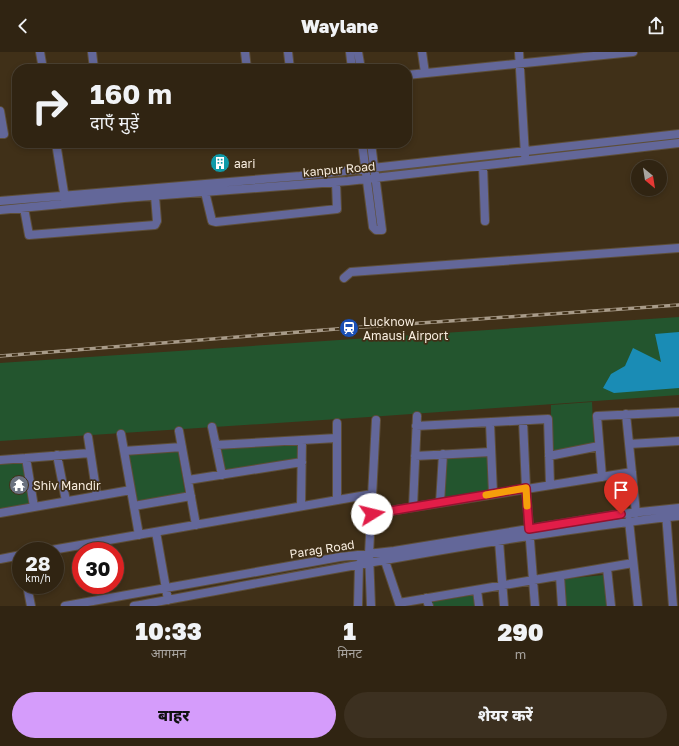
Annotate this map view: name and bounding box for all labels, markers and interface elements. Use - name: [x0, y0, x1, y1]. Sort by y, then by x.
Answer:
- icon: back: [12, 15, 34, 37]
- text: Waylane: [301, 15, 378, 37]
- icon: share: [645, 15, 667, 37]
- text: 160 m: [90, 77, 172, 110]
- icon: right: [24, 80, 76, 132]
- text: दाएँ मुड़ें: [90, 111, 139, 133]
- building icon: aari: [209, 152, 231, 174]
- place label: aari: [234, 156, 255, 171]
- street label: kanpur Road: [302, 158, 376, 180]
- north arrow: [631, 160, 667, 196]
- map controls: [631, 160, 667, 196]
- place label: Lucknow Amausi Airport: [363, 314, 449, 343]
- station icon: Lucknow Amausi Airport: [338, 317, 360, 339]
- pin: [604, 473, 638, 514]
- temple icon: Shiv Mandir: [8, 474, 30, 496]
- place label: Shiv Mandir: [33, 478, 101, 493]
- icon: arrive: [610, 479, 632, 501]
- position arrow: [351, 493, 393, 535]
- street label: Parag Road: [288, 536, 356, 562]
- speed limit sign: 30: [72, 542, 124, 594]
- text: 28: [25, 551, 50, 575]
- text: km/h: [25, 572, 51, 584]
- text: 10:33: [135, 616, 202, 645]
- text: 1: [343, 616, 356, 645]
- text: 290: [497, 617, 544, 646]
- text: आगमन: [151, 645, 186, 661]
- text: मिनट: [337, 645, 362, 661]
- text: m: [515, 646, 526, 662]
- button: बाहर: [12, 692, 336, 738]
- button: शेयर करें: [344, 692, 667, 738]

